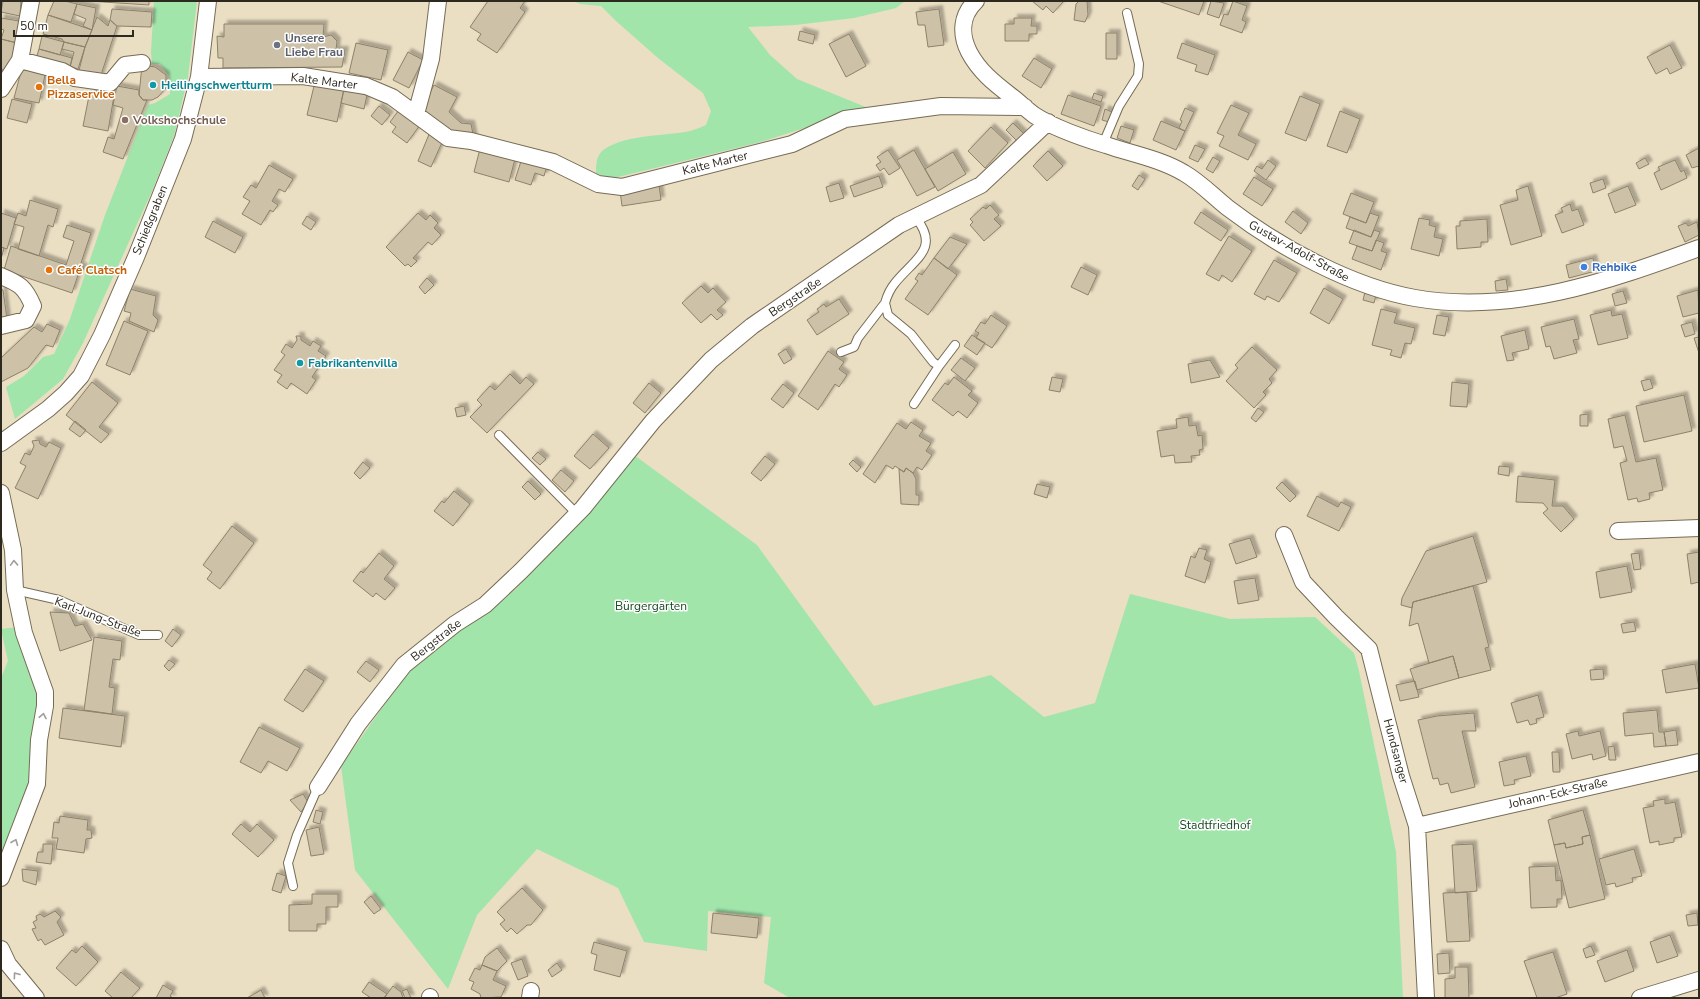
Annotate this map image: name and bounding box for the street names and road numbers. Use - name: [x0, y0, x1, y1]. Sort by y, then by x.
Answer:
- street label: Kalte Marter: [290, 69, 359, 93]
- street label: Kalte Marter: [681, 147, 750, 179]
- street label: Schießgraben: [129, 183, 171, 257]
- street label: Gustav-Adolf-Straße: [1246, 217, 1352, 285]
- street label: Bergstraße: [766, 274, 824, 320]
- street label: Karl-Jung-Straße: [52, 593, 144, 641]
- street label: Bergstraße: [407, 615, 465, 665]
- street label: Hundsanger: [1380, 717, 1412, 786]
- street label: Johann-Eck-Straße: [1506, 774, 1609, 812]

